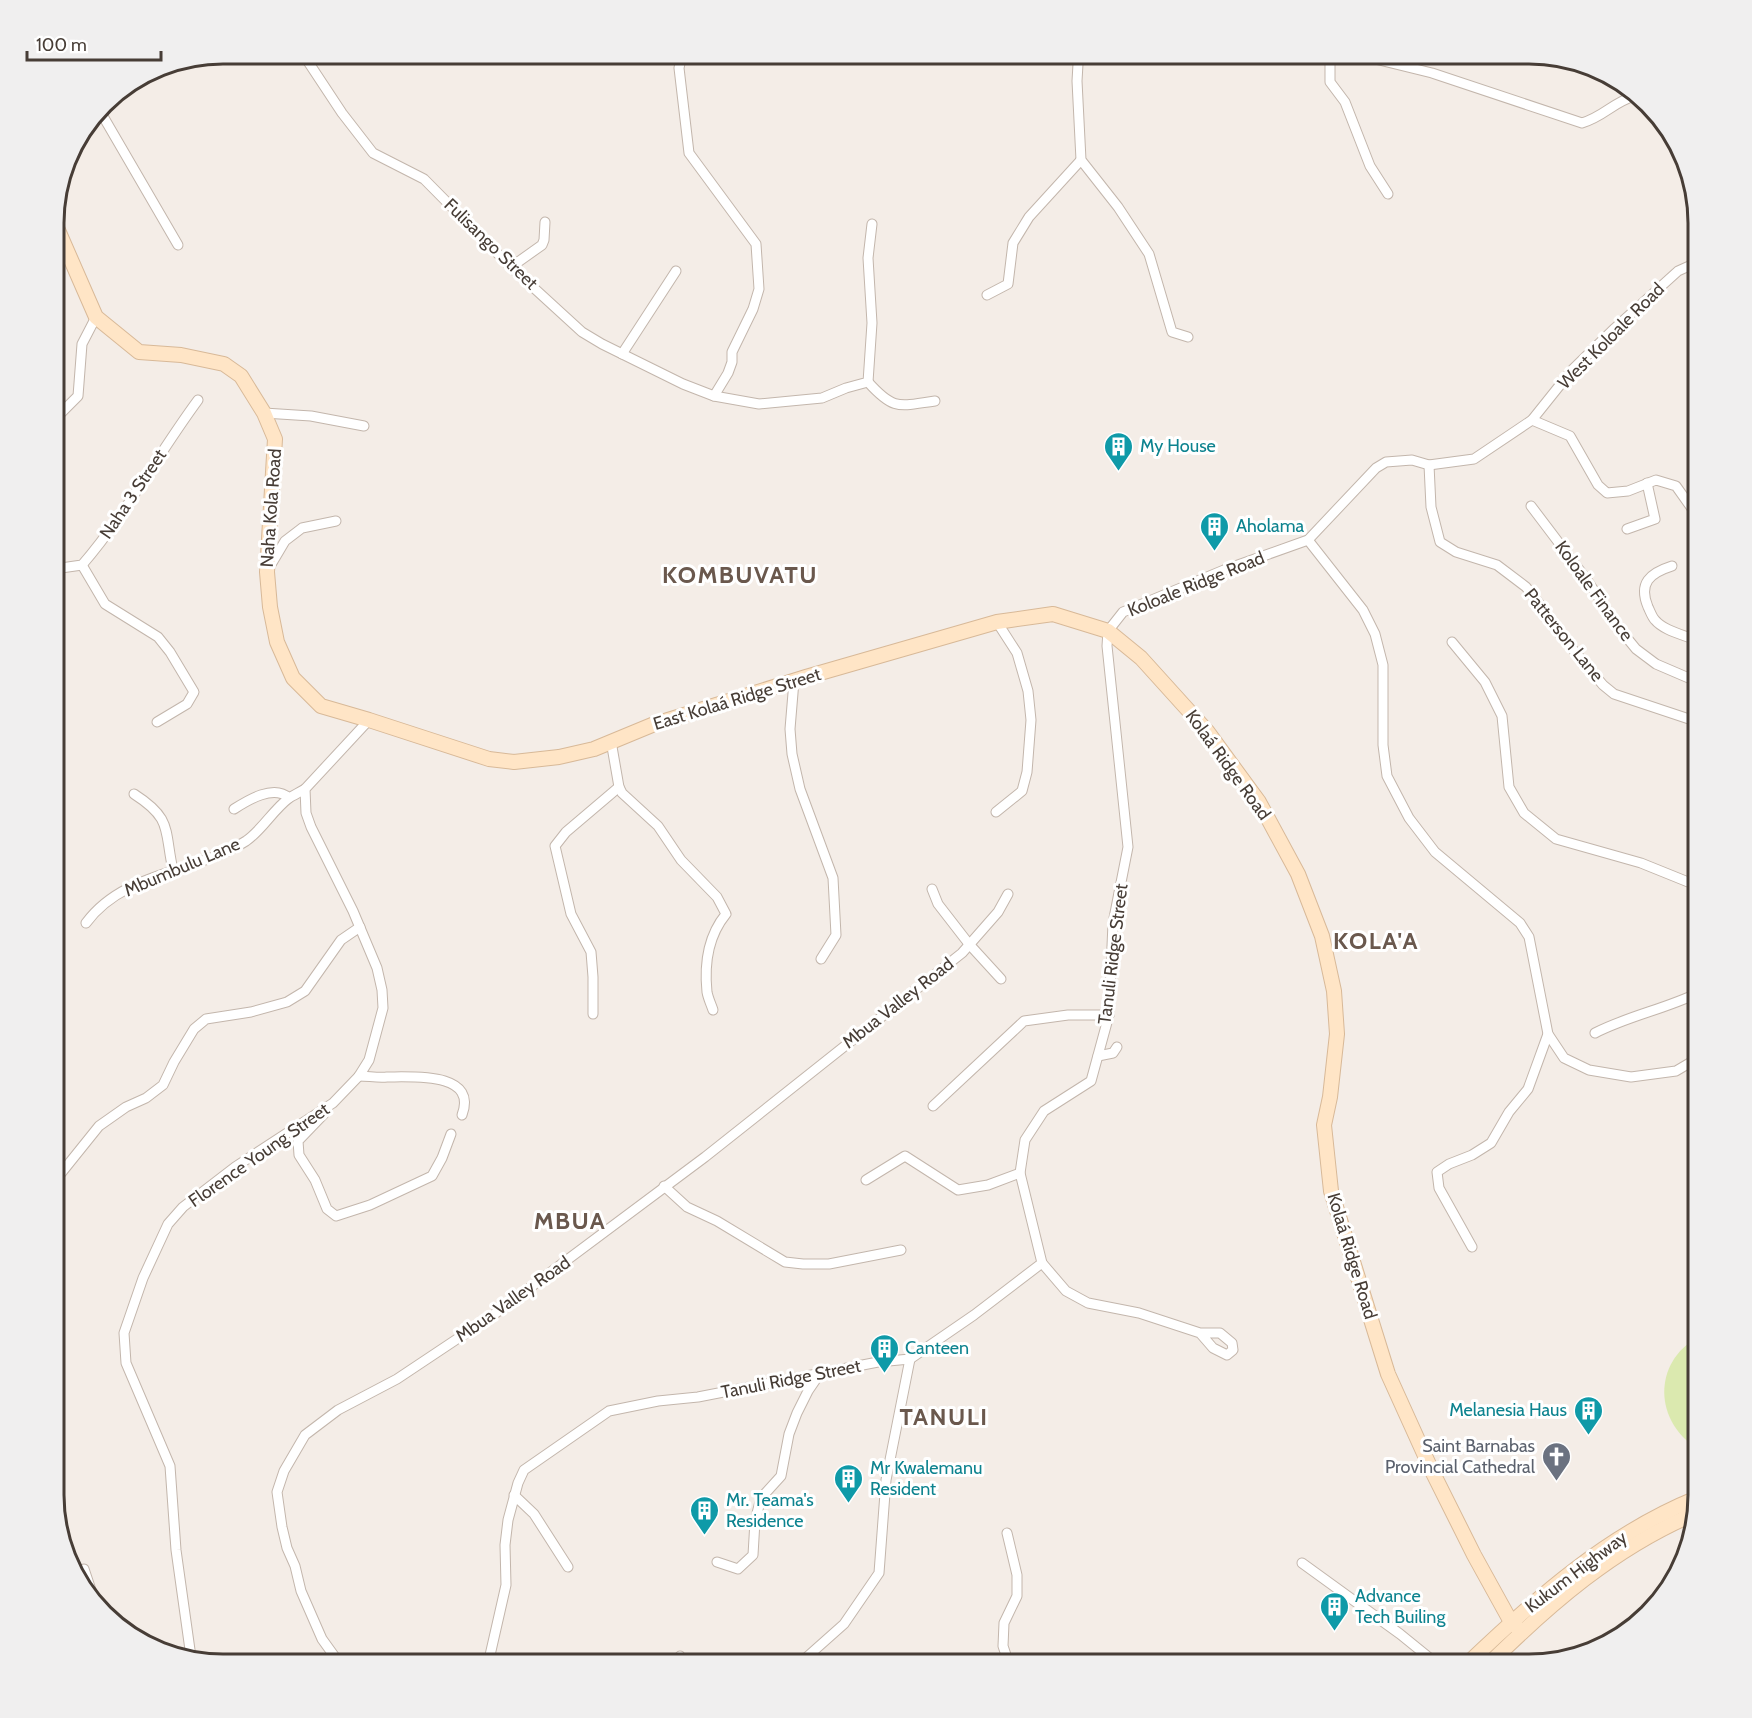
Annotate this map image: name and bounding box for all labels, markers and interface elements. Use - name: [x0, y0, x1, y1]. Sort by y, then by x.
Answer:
- scale bar: [27, 24, 160, 62]
- text: 100 m: [36, 34, 87, 56]
- street label: Fulisango Street: [440, 194, 542, 294]
- street label: West Koloale Road: [1553, 278, 1669, 394]
- building icon: My House: [1103, 430, 1135, 472]
- place label: My House: [1140, 435, 1216, 457]
- street label: Naha 3 Street: [95, 445, 171, 543]
- street label: Naha Kola Road: [256, 448, 286, 568]
- building icon: Aholama: [1199, 510, 1231, 552]
- place label: Aholama: [1236, 515, 1304, 537]
- street label: Koloale Finance: [1550, 537, 1638, 645]
- street label: Koloale Ridge Road: [1124, 547, 1268, 621]
- district label: KOMBUVATU: [662, 560, 818, 589]
- street label: Patterson Lane: [1520, 584, 1608, 686]
- street label: East Kolaá Ridge Street: [650, 663, 824, 735]
- street label: Kolaá Ridge Road: [1181, 706, 1275, 824]
- street label: Mbumbulu Lane: [121, 833, 243, 901]
- street label: Tanuli Ridge Street: [1093, 882, 1133, 1026]
- district label: KOLA'A: [1333, 926, 1419, 955]
- street label: Mbua Valley Road: [838, 953, 958, 1053]
- street label: Florence Young Street: [184, 1098, 334, 1212]
- street label: Kolaá Ridge Road: [1322, 1190, 1382, 1322]
- district label: MBUA: [534, 1206, 606, 1235]
- street label: Mbua Valley Road: [451, 1251, 575, 1347]
- building icon: Canteen: [868, 1332, 900, 1374]
- place label: Canteen: [905, 1337, 969, 1359]
- street label: Tanuli Ridge Street: [719, 1355, 863, 1403]
- building icon: Melanesia Haus: [1572, 1394, 1604, 1436]
- place label: Melanesia Haus: [1449, 1399, 1567, 1421]
- district label: TANULI: [900, 1402, 989, 1431]
- place label: Saint Barnabas Provincial Cathedral: [1385, 1435, 1536, 1478]
- church icon: Saint Barnabas Provincial Cathedral: [1540, 1440, 1572, 1482]
- place label: Mr Kwalemanu Resident: [870, 1457, 982, 1500]
- building icon: Mr Kwalemanu Resident: [833, 1462, 865, 1504]
- place label: Mr. Teama's Residence: [726, 1489, 814, 1532]
- building icon: Mr. Teama's Residence: [689, 1494, 721, 1536]
- street label: Kukum Highway: [1521, 1527, 1631, 1617]
- place label: Advance Tech Builing: [1355, 1585, 1446, 1628]
- building icon: Advance Tech Builing: [1318, 1590, 1350, 1632]

